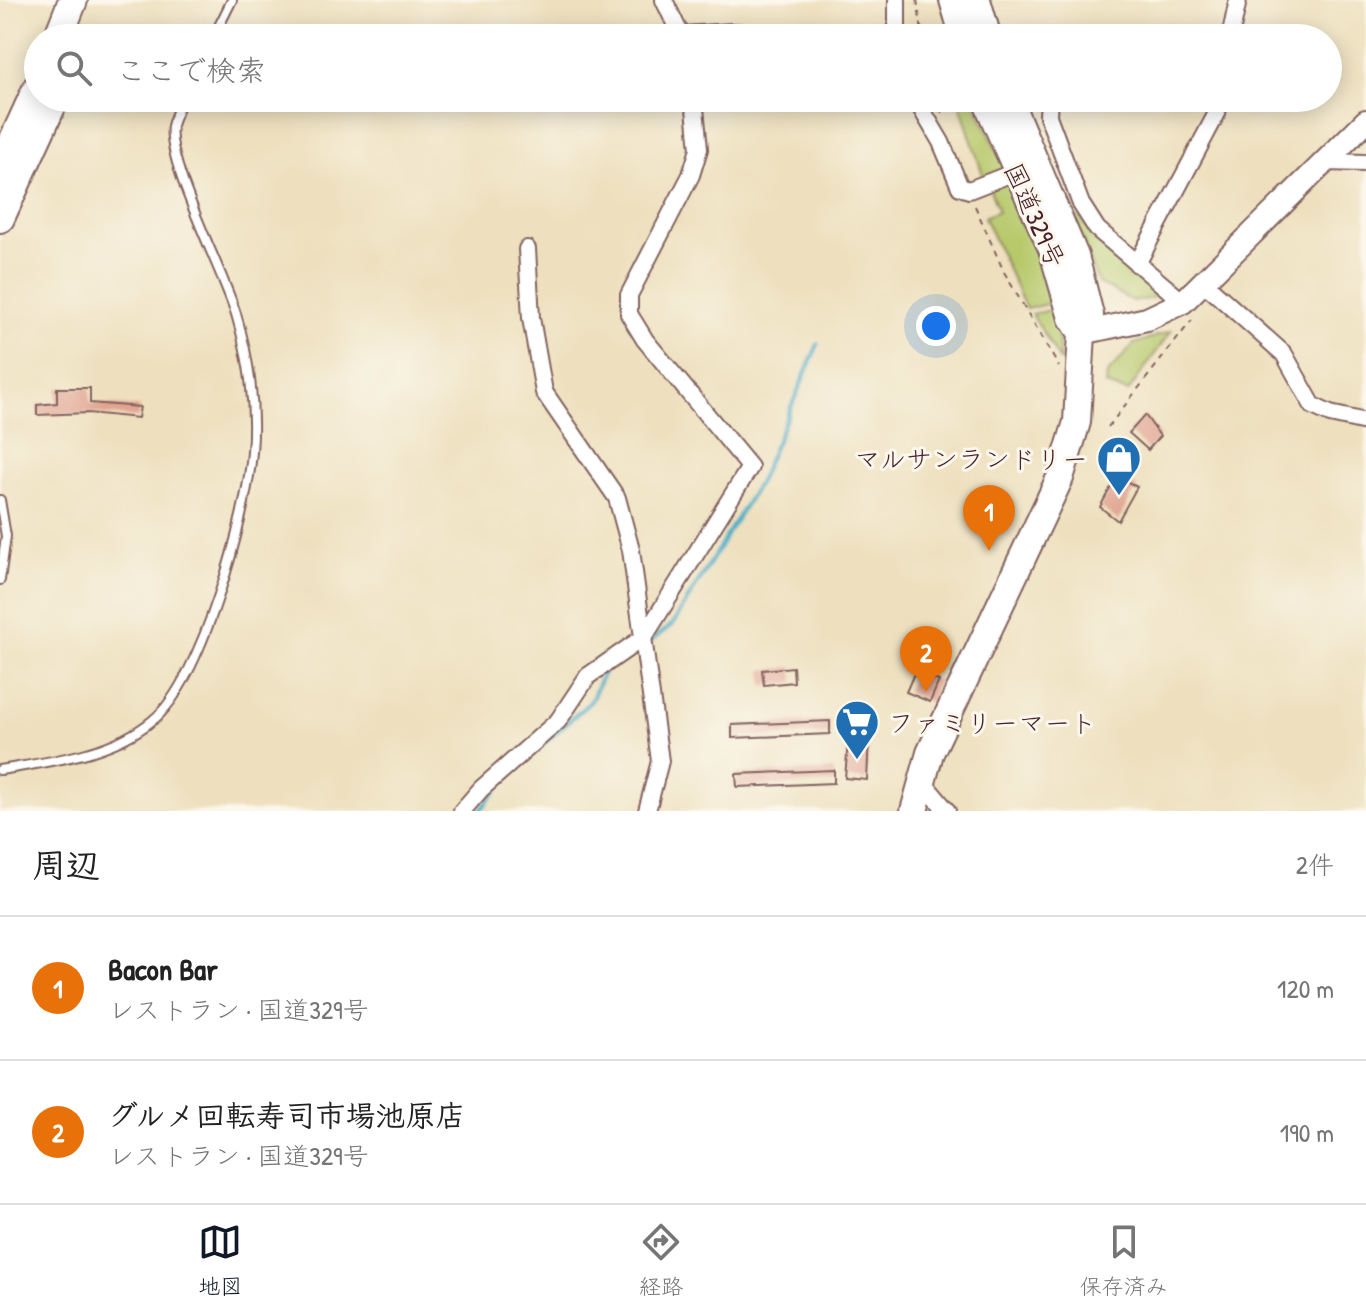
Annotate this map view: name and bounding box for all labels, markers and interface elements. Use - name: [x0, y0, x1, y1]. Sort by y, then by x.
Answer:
- search box: [24, 24, 1342, 112]
- icon: search: [52, 46, 96, 90]
- text: ここで検索: [116, 50, 266, 90]
- street label: 国道329号: [996, 157, 1074, 273]
- your location: [916, 306, 956, 346]
- shop icon: マルサンランドリー: [1095, 434, 1143, 497]
- place label: マルサンランドリー: [855, 441, 1088, 476]
- pin: 1: [963, 485, 1015, 551]
- pin: 2: [900, 626, 952, 692]
- supermarket icon: ファミリーマート: [833, 698, 881, 761]
- place label: ファミリーマート: [888, 705, 1097, 740]
- text: 周辺: [32, 842, 100, 888]
- text: 2件: [1296, 847, 1334, 882]
- text: Bacon Bar: [108, 949, 218, 989]
- text: 1: [53, 971, 63, 1006]
- text: 120 m: [1277, 971, 1334, 1006]
- text: レストラン · 国道329号: [108, 992, 369, 1027]
- text: グルメ回転寿司市場池原店: [108, 1095, 466, 1135]
- text: 2: [52, 1115, 64, 1150]
- text: 190 m: [1280, 1115, 1334, 1150]
- text: レストラン · 国道329号: [108, 1138, 369, 1173]
- tab: 地図: [198, 1220, 242, 1301]
- tab: 経路: [639, 1220, 683, 1301]
- tab: 保存済み: [1080, 1220, 1168, 1301]

